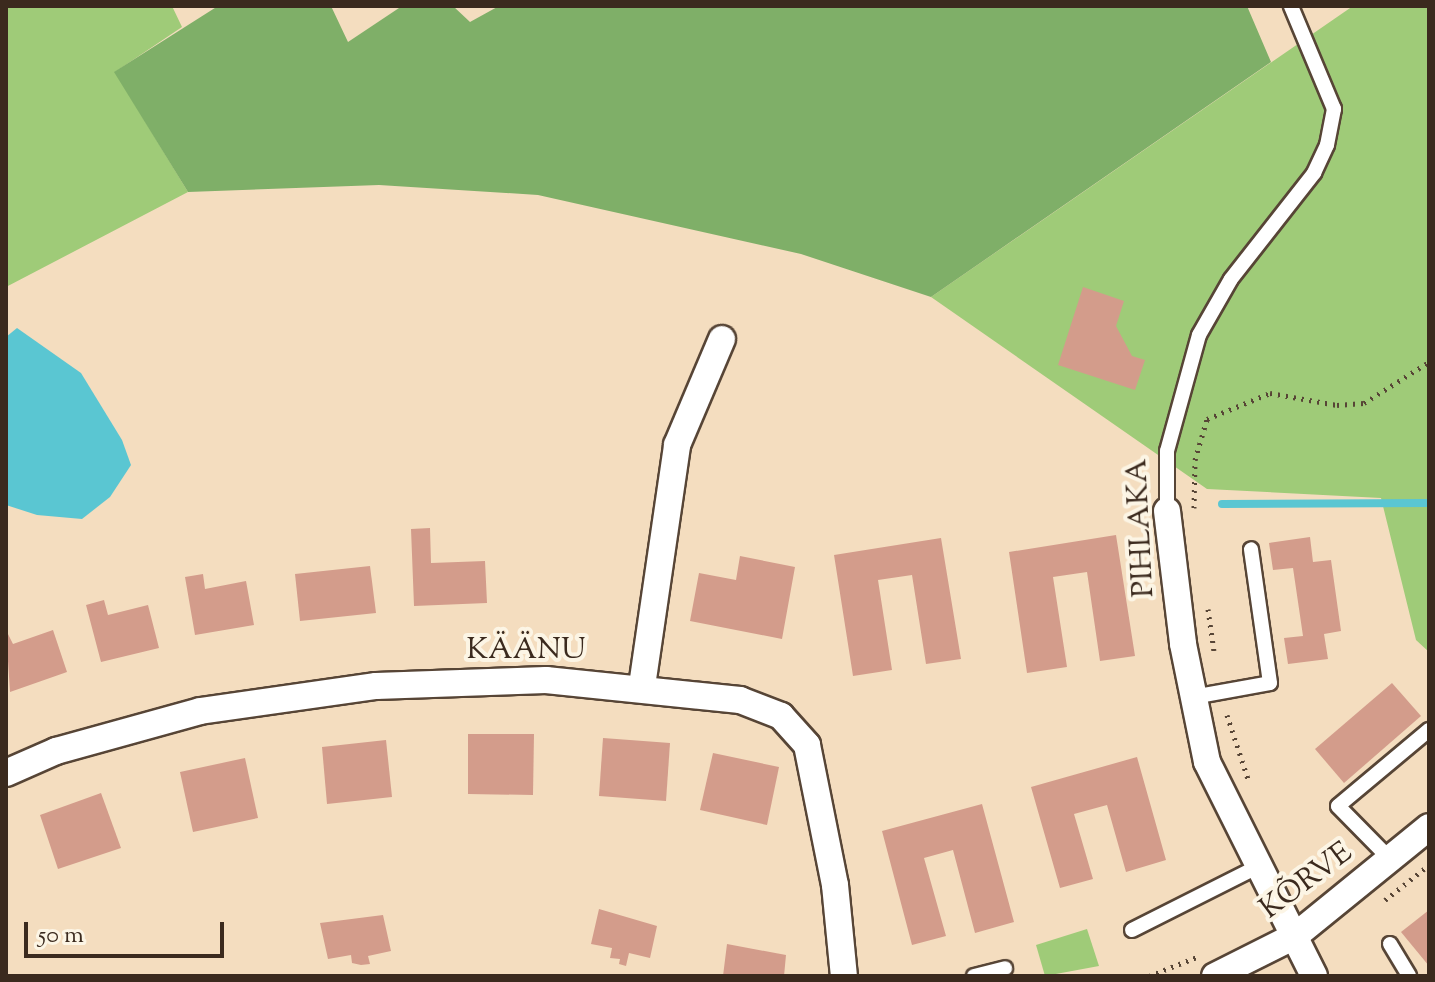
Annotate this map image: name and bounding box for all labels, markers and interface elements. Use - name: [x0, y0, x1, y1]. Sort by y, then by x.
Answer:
- street label: PIHLAKA: [1120, 458, 1164, 598]
- street label: KÄÄNU: [467, 633, 585, 669]
- street label: KÕRVE: [1254, 836, 1360, 928]
- scale bar: [28, 906, 228, 956]
- text: 50 m: [38, 919, 84, 953]

